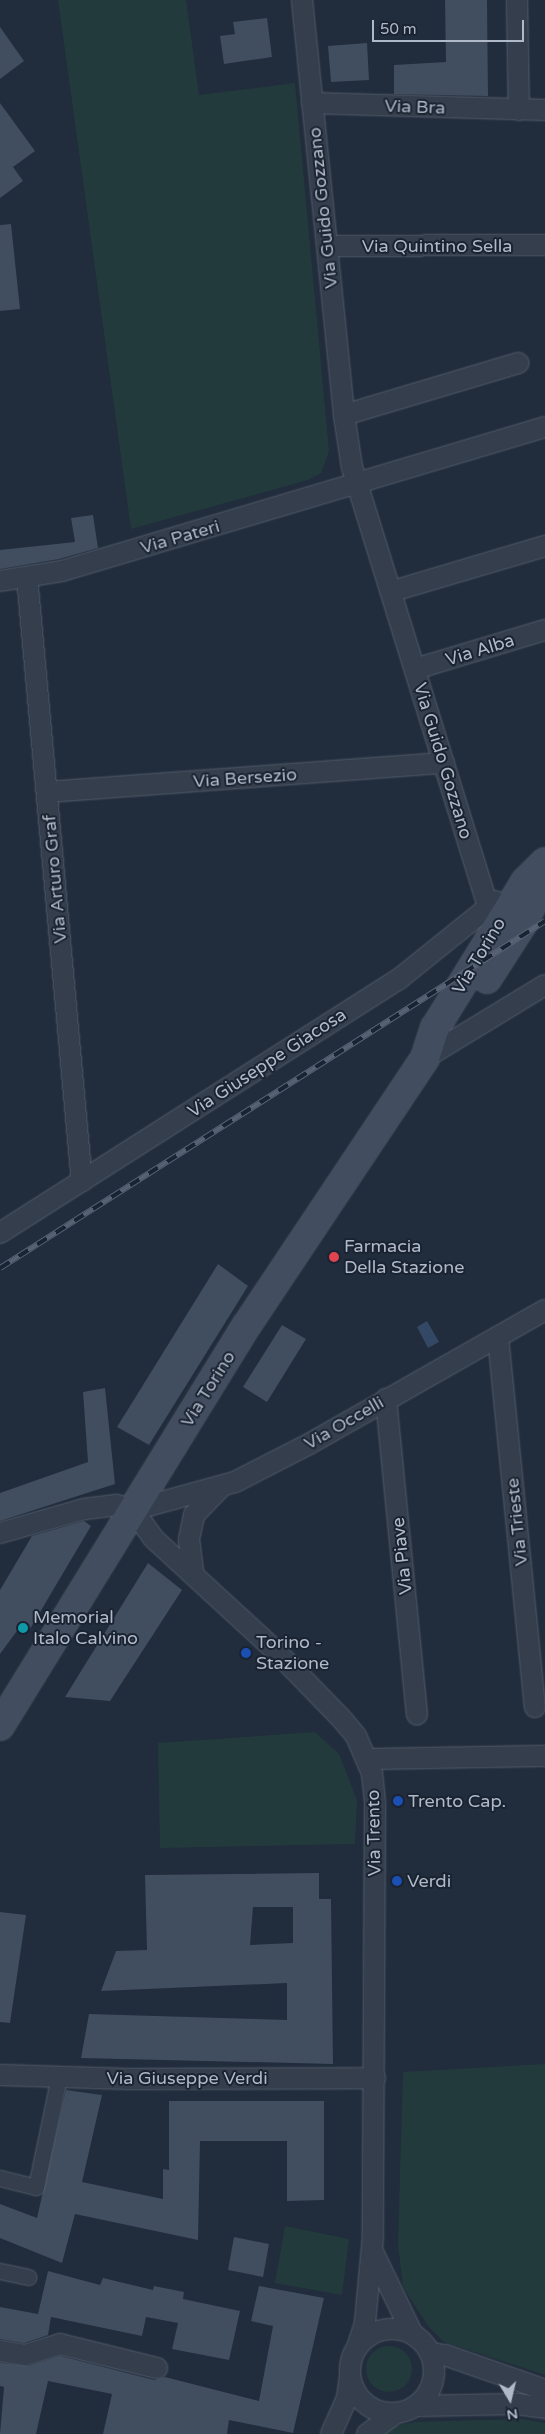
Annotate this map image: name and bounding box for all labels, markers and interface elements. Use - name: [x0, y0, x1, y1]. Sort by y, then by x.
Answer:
- scale bar: [375, 10, 528, 42]
- text: 50 m: [380, 20, 417, 38]
- street label: Via Bra: [384, 95, 446, 119]
- street label: Via Guido Gozzano: [304, 126, 342, 290]
- street label: Via Quintino Sella: [362, 235, 512, 257]
- street label: Via Pateri: [138, 515, 222, 559]
- street label: Via Alba: [443, 629, 517, 671]
- street label: Via Guido Gozzano: [409, 680, 477, 842]
- street label: Via Bersezio: [192, 764, 298, 792]
- street label: Via Arturo Graf: [39, 814, 71, 944]
- street label: Via Torino: [448, 914, 510, 998]
- street label: Via Giuseppe Giacosa: [184, 1004, 350, 1122]
- place label: Farmacia Della Stazione: [344, 1236, 464, 1278]
- marker: Farmacia Della Stazione: [328, 1251, 340, 1263]
- street label: Via Torino: [176, 1347, 240, 1431]
- street label: Via Occelli: [300, 1392, 388, 1454]
- street label: Via Trieste: [502, 1477, 532, 1567]
- street label: Via Piave: [387, 1516, 417, 1596]
- place label: Memorial Italo Calvino: [33, 1607, 138, 1650]
- marker: Memorial Italo Calvino: [17, 1622, 29, 1634]
- place label: Torino - Stazione: [256, 1632, 329, 1675]
- marker: Torino - Stazione: [240, 1647, 252, 1659]
- street label: Via Trento: [362, 1789, 386, 1877]
- place label: Trento Cap.: [408, 1790, 506, 1812]
- marker: Trento Cap.: [392, 1795, 404, 1807]
- place label: Verdi: [407, 1870, 451, 1892]
- marker: Verdi: [391, 1875, 403, 1887]
- street label: Via Giuseppe Verdi: [106, 2067, 268, 2089]
- north arrow: [485, 2374, 535, 2424]
- text: N: [506, 2405, 519, 2424]

